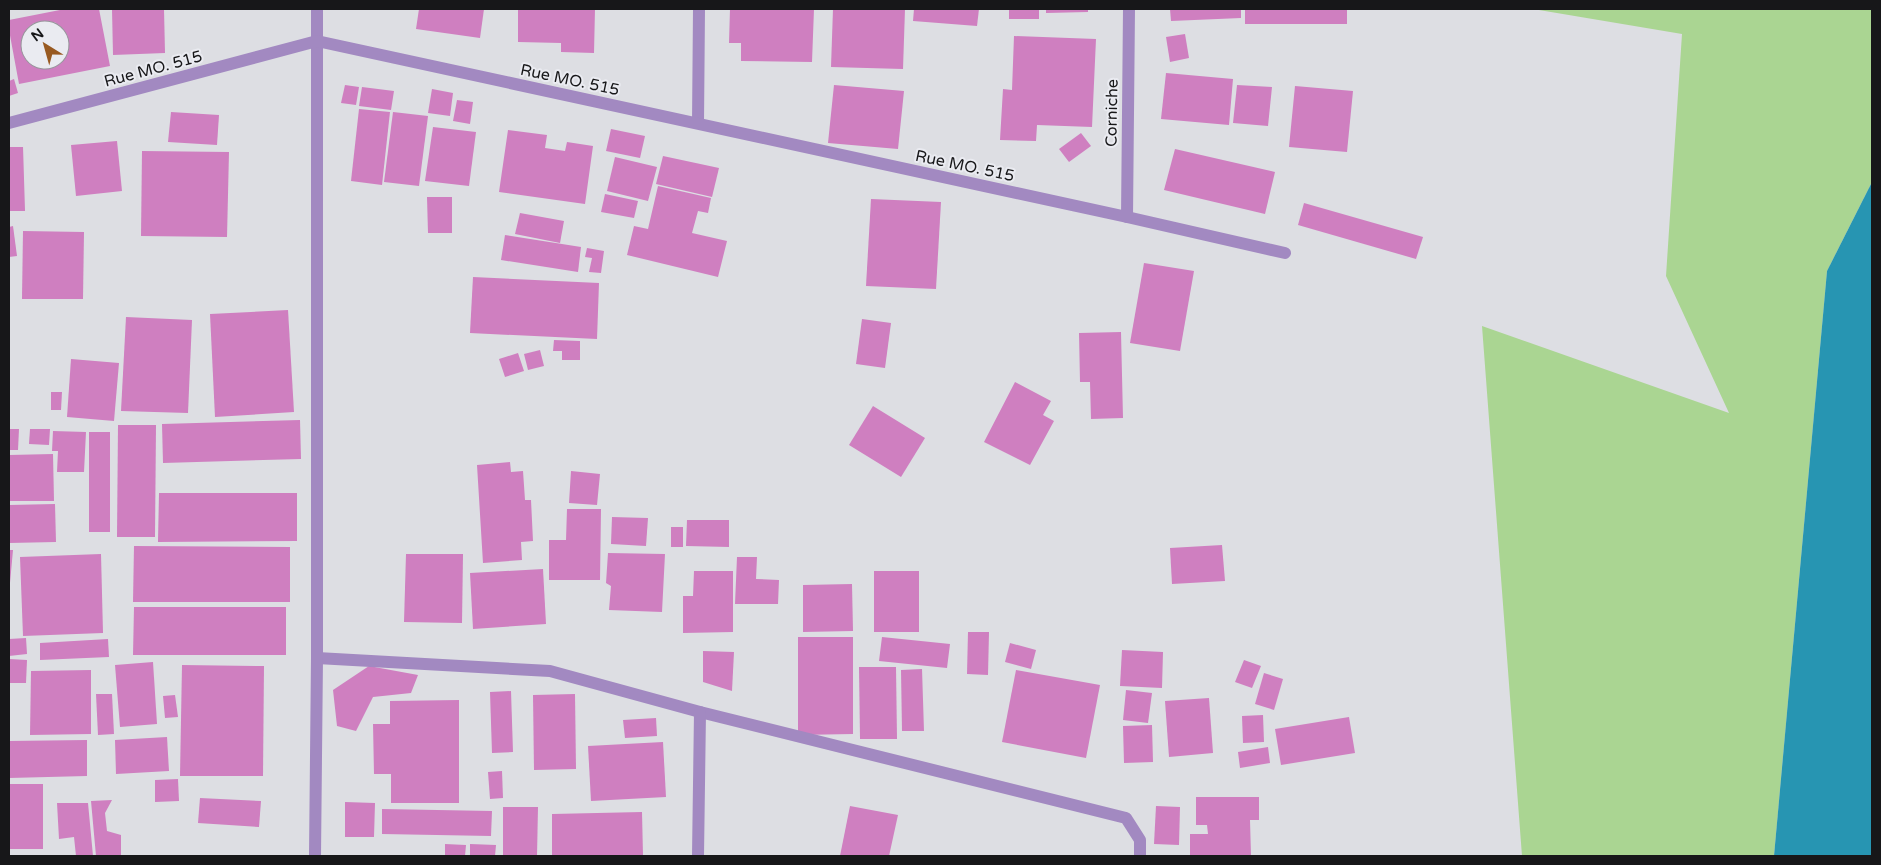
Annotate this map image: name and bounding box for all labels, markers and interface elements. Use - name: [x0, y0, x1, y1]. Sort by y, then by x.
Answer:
- north arrow: [20, 20, 70, 70]
- text: N: [28, 25, 47, 45]
- street label: Rue MO. 515: [102, 46, 205, 92]
- street label: Rue MO. 515: [518, 60, 621, 100]
- street label: Corniche: [1101, 79, 1123, 147]
- street label: Rue MO. 515: [913, 146, 1016, 186]

